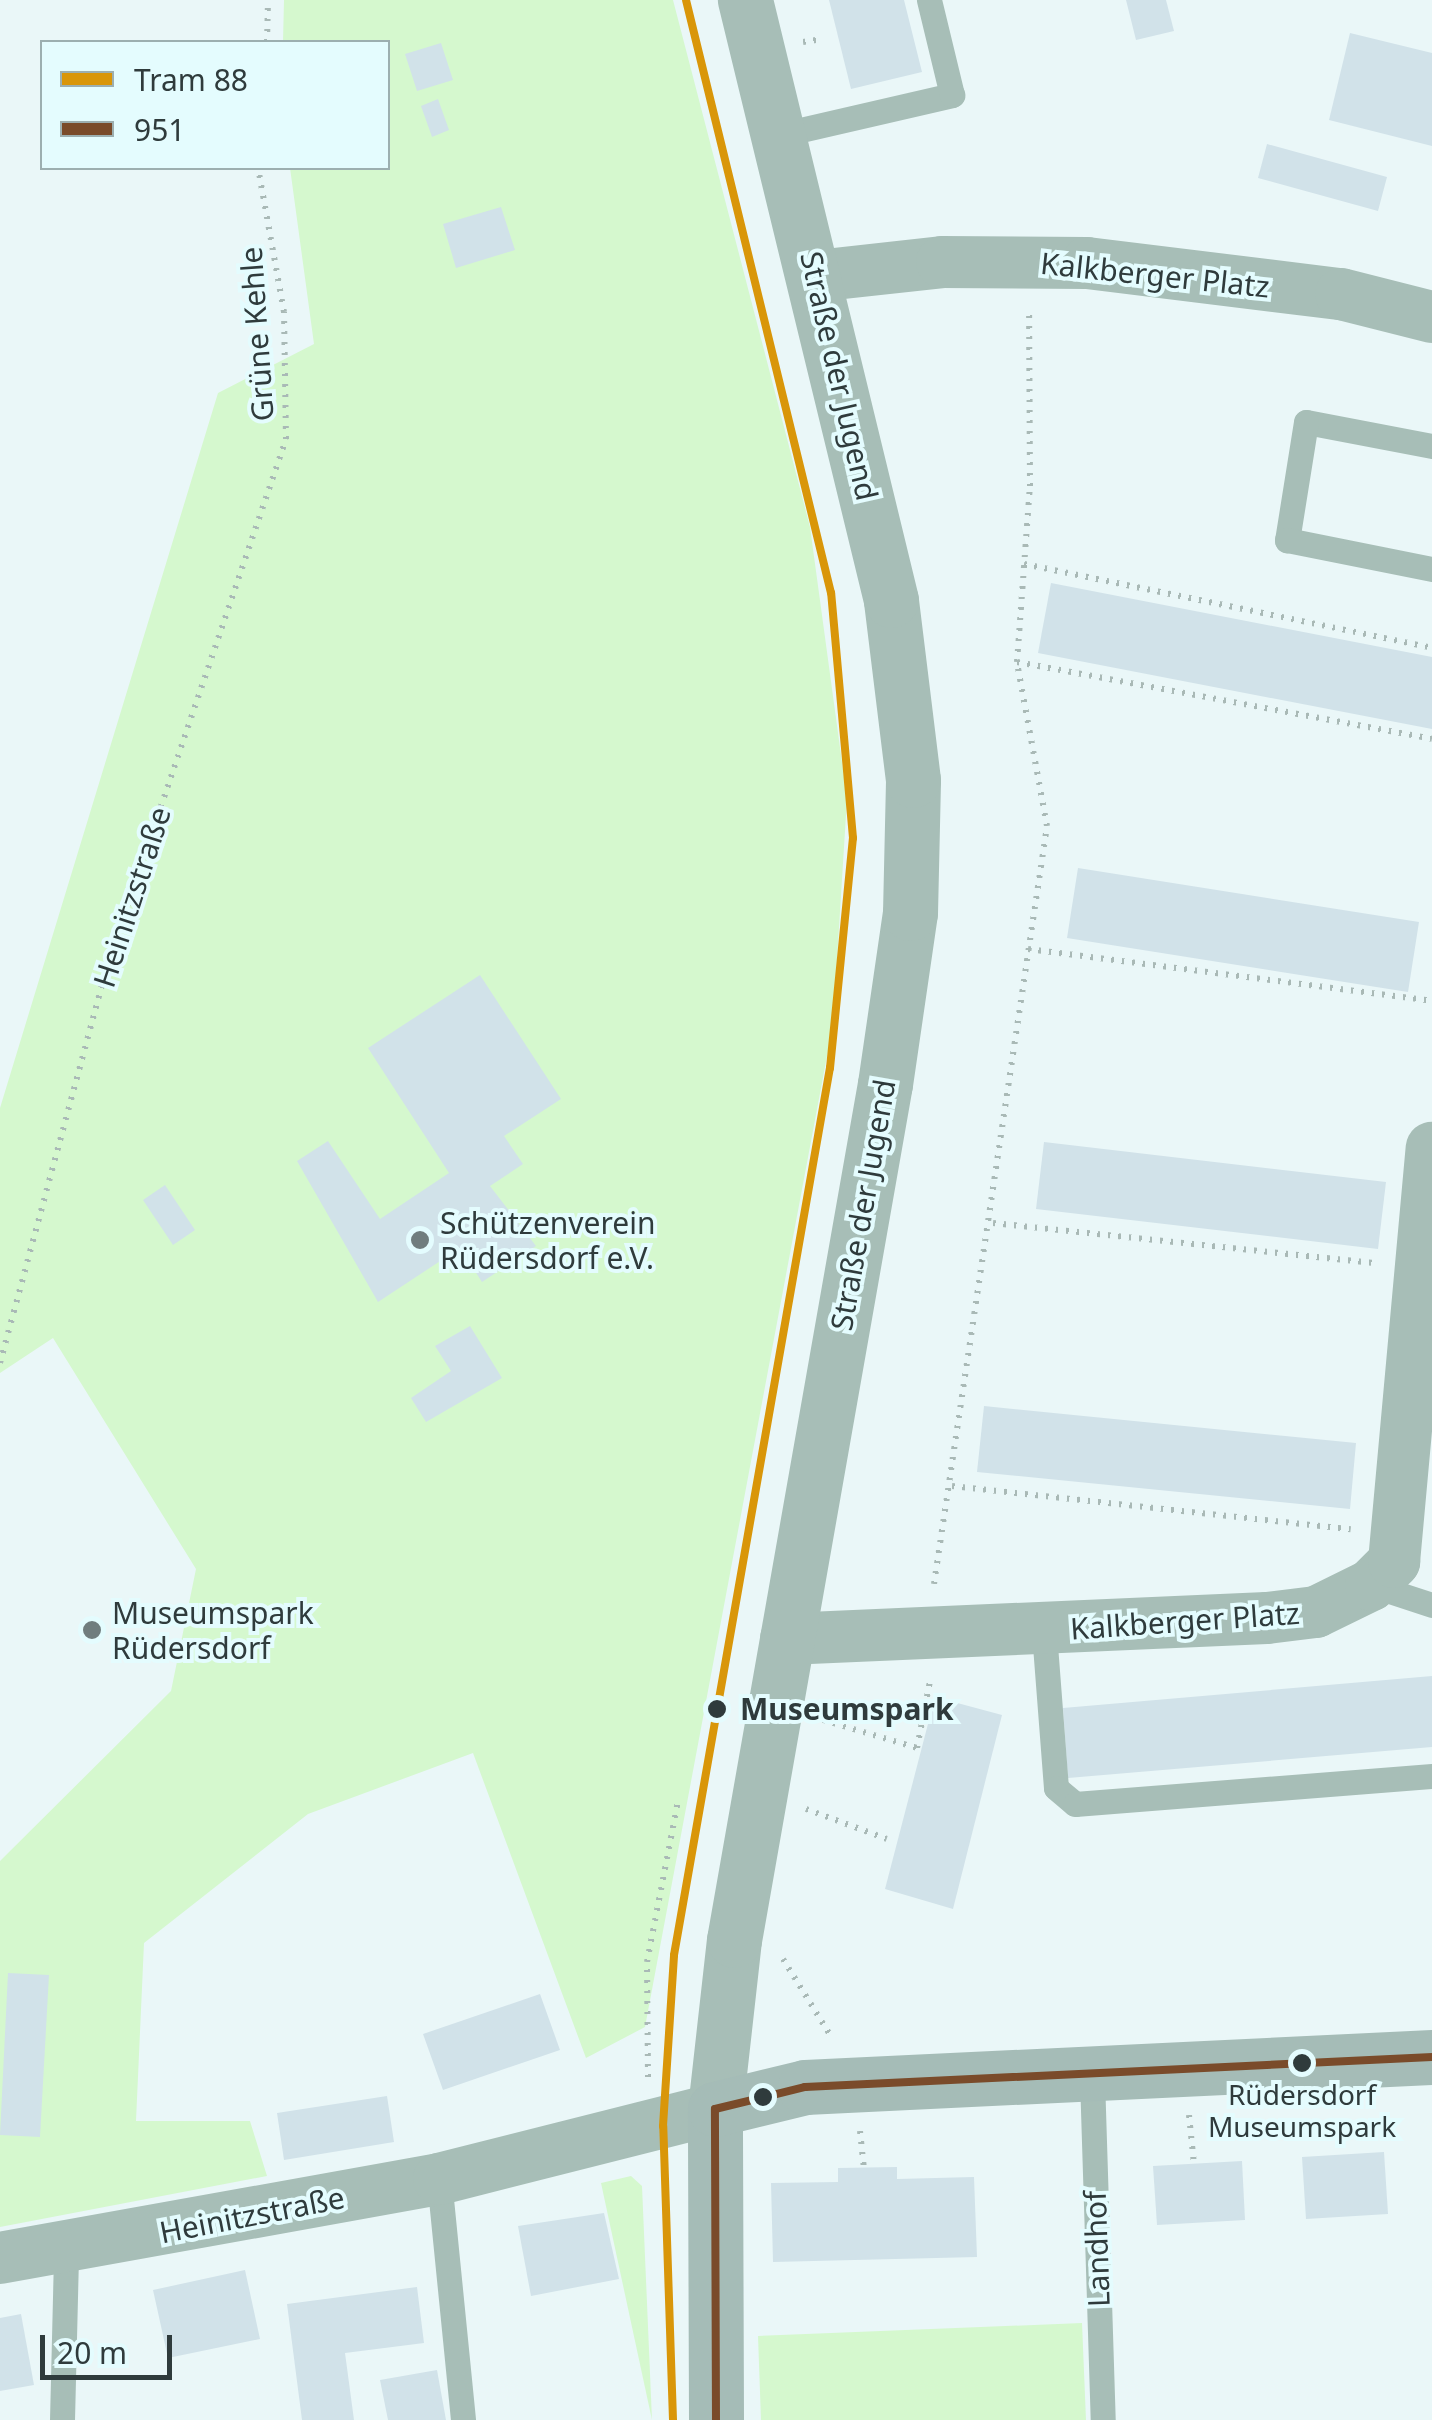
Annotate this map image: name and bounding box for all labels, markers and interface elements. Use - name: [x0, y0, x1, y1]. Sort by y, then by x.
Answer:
- legend: [40, 40, 390, 170]
- text: Tram 88: [134, 59, 248, 100]
- text: 951: [134, 109, 185, 150]
- street label: Kalkberger Platz: [1039, 245, 1271, 305]
- street label: Grüne Kehle: [233, 246, 281, 422]
- street label: Straße der Jugend: [793, 248, 885, 504]
- street label: Heinitzstraße: [86, 802, 178, 992]
- street label: Straße der Jugend: [823, 1077, 903, 1333]
- place label: Schützenverein Rüdersdorf e.V.: [440, 1205, 655, 1276]
- marker: Schützenverein Rüdersdorf e.V.: [409, 1229, 431, 1251]
- place label: Museumspark Rüdersdorf: [112, 1595, 314, 1666]
- street label: Kalkberger Platz: [1069, 1595, 1301, 1647]
- marker: Museumspark Rüdersdorf: [81, 1619, 103, 1641]
- place label: Museumspark: [740, 1691, 954, 1727]
- marker: Museumspark: [704, 1696, 730, 1722]
- marker: Rüdersdorf Museumspark: [1292, 2053, 1312, 2073]
- place label: Rüdersdorf Museumspark: [1208, 2077, 1396, 2143]
- unlabelled marker: [753, 2087, 773, 2107]
- street label: Heinitzstraße: [156, 2179, 348, 2251]
- street label: Landhof: [1077, 2190, 1117, 2308]
- scale bar: [45, 2315, 178, 2377]
- text: 20 m: [57, 2332, 127, 2373]

